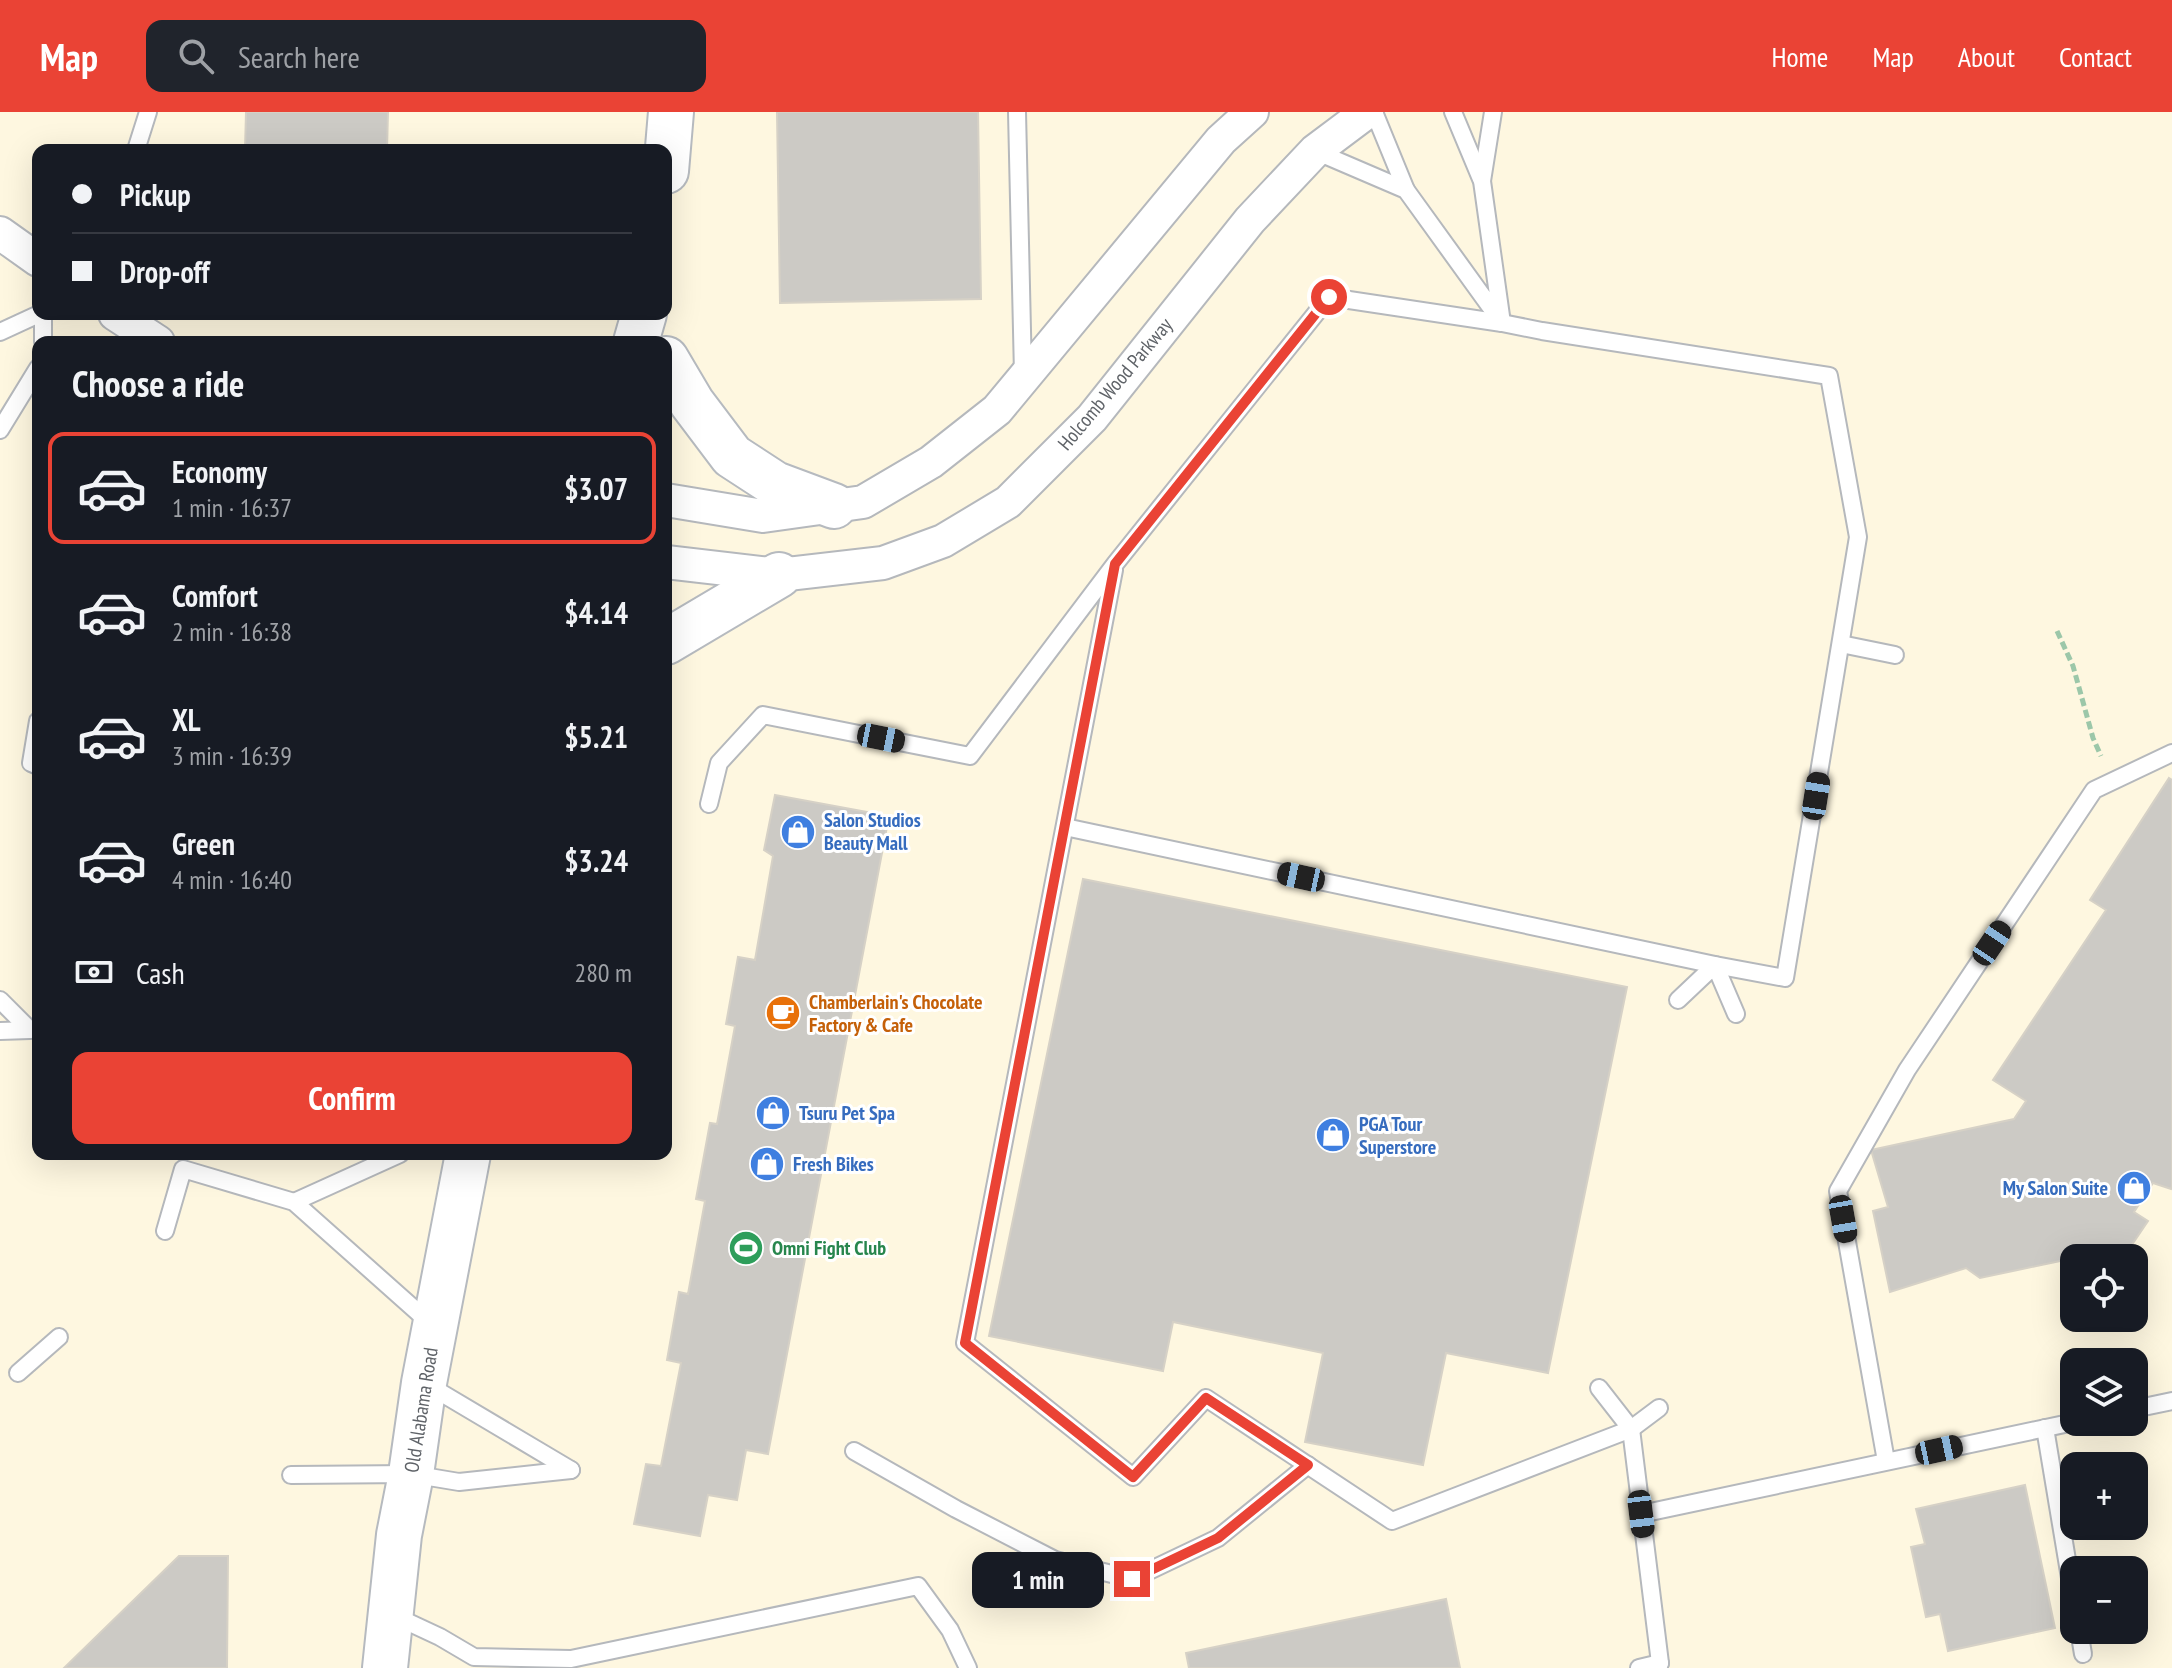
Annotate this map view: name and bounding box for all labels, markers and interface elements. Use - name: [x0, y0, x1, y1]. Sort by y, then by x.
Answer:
- search box: [146, 20, 706, 92]
- text: Map: [40, 32, 98, 81]
- icon: search: [174, 34, 218, 78]
- text: Search here: [238, 37, 360, 76]
- text: Home: [1772, 38, 1828, 75]
- text: Map: [1872, 38, 1914, 75]
- text: About: [1958, 38, 2015, 75]
- text: Contact: [2059, 38, 2132, 75]
- text: Pickup: [120, 175, 191, 214]
- text: Drop-off: [120, 252, 210, 291]
- route start: [1311, 279, 1347, 315]
- street label: Holcomb Wood Parkway: [1052, 312, 1178, 456]
- text: Choose a ride: [72, 360, 244, 407]
- icon: car: [76, 452, 148, 524]
- text: Economy: [172, 452, 267, 491]
- text: $3.07: [564, 469, 628, 508]
- text: 1 min · 16:37: [172, 491, 292, 524]
- icon: car: [76, 576, 148, 648]
- text: Comfort: [172, 576, 258, 615]
- text: $4.14: [564, 593, 628, 632]
- text: 2 min · 16:38: [172, 615, 292, 648]
- icon: car: [76, 700, 148, 772]
- text: XL: [172, 700, 201, 739]
- text: $5.21: [564, 717, 628, 756]
- car: [855, 722, 907, 754]
- text: 3 min · 16:39: [172, 739, 292, 772]
- car: [1800, 770, 1832, 822]
- place label: Salon Studios Beauty Mall: [824, 807, 921, 856]
- shop icon: Salon Studios Beauty Mall: [779, 813, 817, 851]
- icon: car: [76, 824, 148, 896]
- text: Green: [172, 824, 235, 863]
- text: $3.24: [564, 841, 628, 880]
- car: [1275, 860, 1327, 894]
- text: 4 min · 16:40: [172, 863, 292, 896]
- car: [1969, 916, 2015, 970]
- icon: cash: [72, 950, 116, 994]
- text: Cash: [136, 953, 185, 992]
- text: 280 m: [574, 956, 632, 989]
- place label: Chamberlain's Chocolate Factory & Cafe: [809, 989, 983, 1038]
- cafe icon: Chamberlain's Chocolate Factory & Cafe: [764, 994, 802, 1032]
- button: Confirm: [72, 1052, 632, 1144]
- shop icon: Tsuru Pet Spa: [754, 1094, 792, 1132]
- place label: Tsuru Pet Spa: [799, 1100, 895, 1126]
- place label: PGA Tour Superstore: [1359, 1111, 1436, 1160]
- shop icon: PGA Tour Superstore: [1314, 1116, 1352, 1154]
- shop icon: Fresh Bikes: [748, 1145, 786, 1183]
- place label: Fresh Bikes: [793, 1151, 874, 1177]
- shop icon: My Salon Suite: [2115, 1169, 2153, 1207]
- place label: My Salon Suite: [2003, 1175, 2108, 1201]
- car: [1827, 1193, 1859, 1245]
- sports icon: Omni Fight Club: [727, 1229, 765, 1267]
- place label: Omni Fight Club: [772, 1235, 886, 1261]
- map controls: [2060, 1244, 2148, 1644]
- button: locate: [2060, 1244, 2148, 1332]
- street label: Old Alabama Road: [398, 1346, 444, 1474]
- button: layers: [2060, 1348, 2148, 1436]
- car: [1913, 1433, 1965, 1467]
- button: +: [2060, 1452, 2148, 1540]
- car: [1626, 1489, 1656, 1539]
- callout: 1 min: [972, 1551, 1104, 1607]
- button: −: [2060, 1556, 2148, 1644]
- route end: [1114, 1561, 1150, 1597]
- text: 1 min: [1012, 1563, 1064, 1596]

